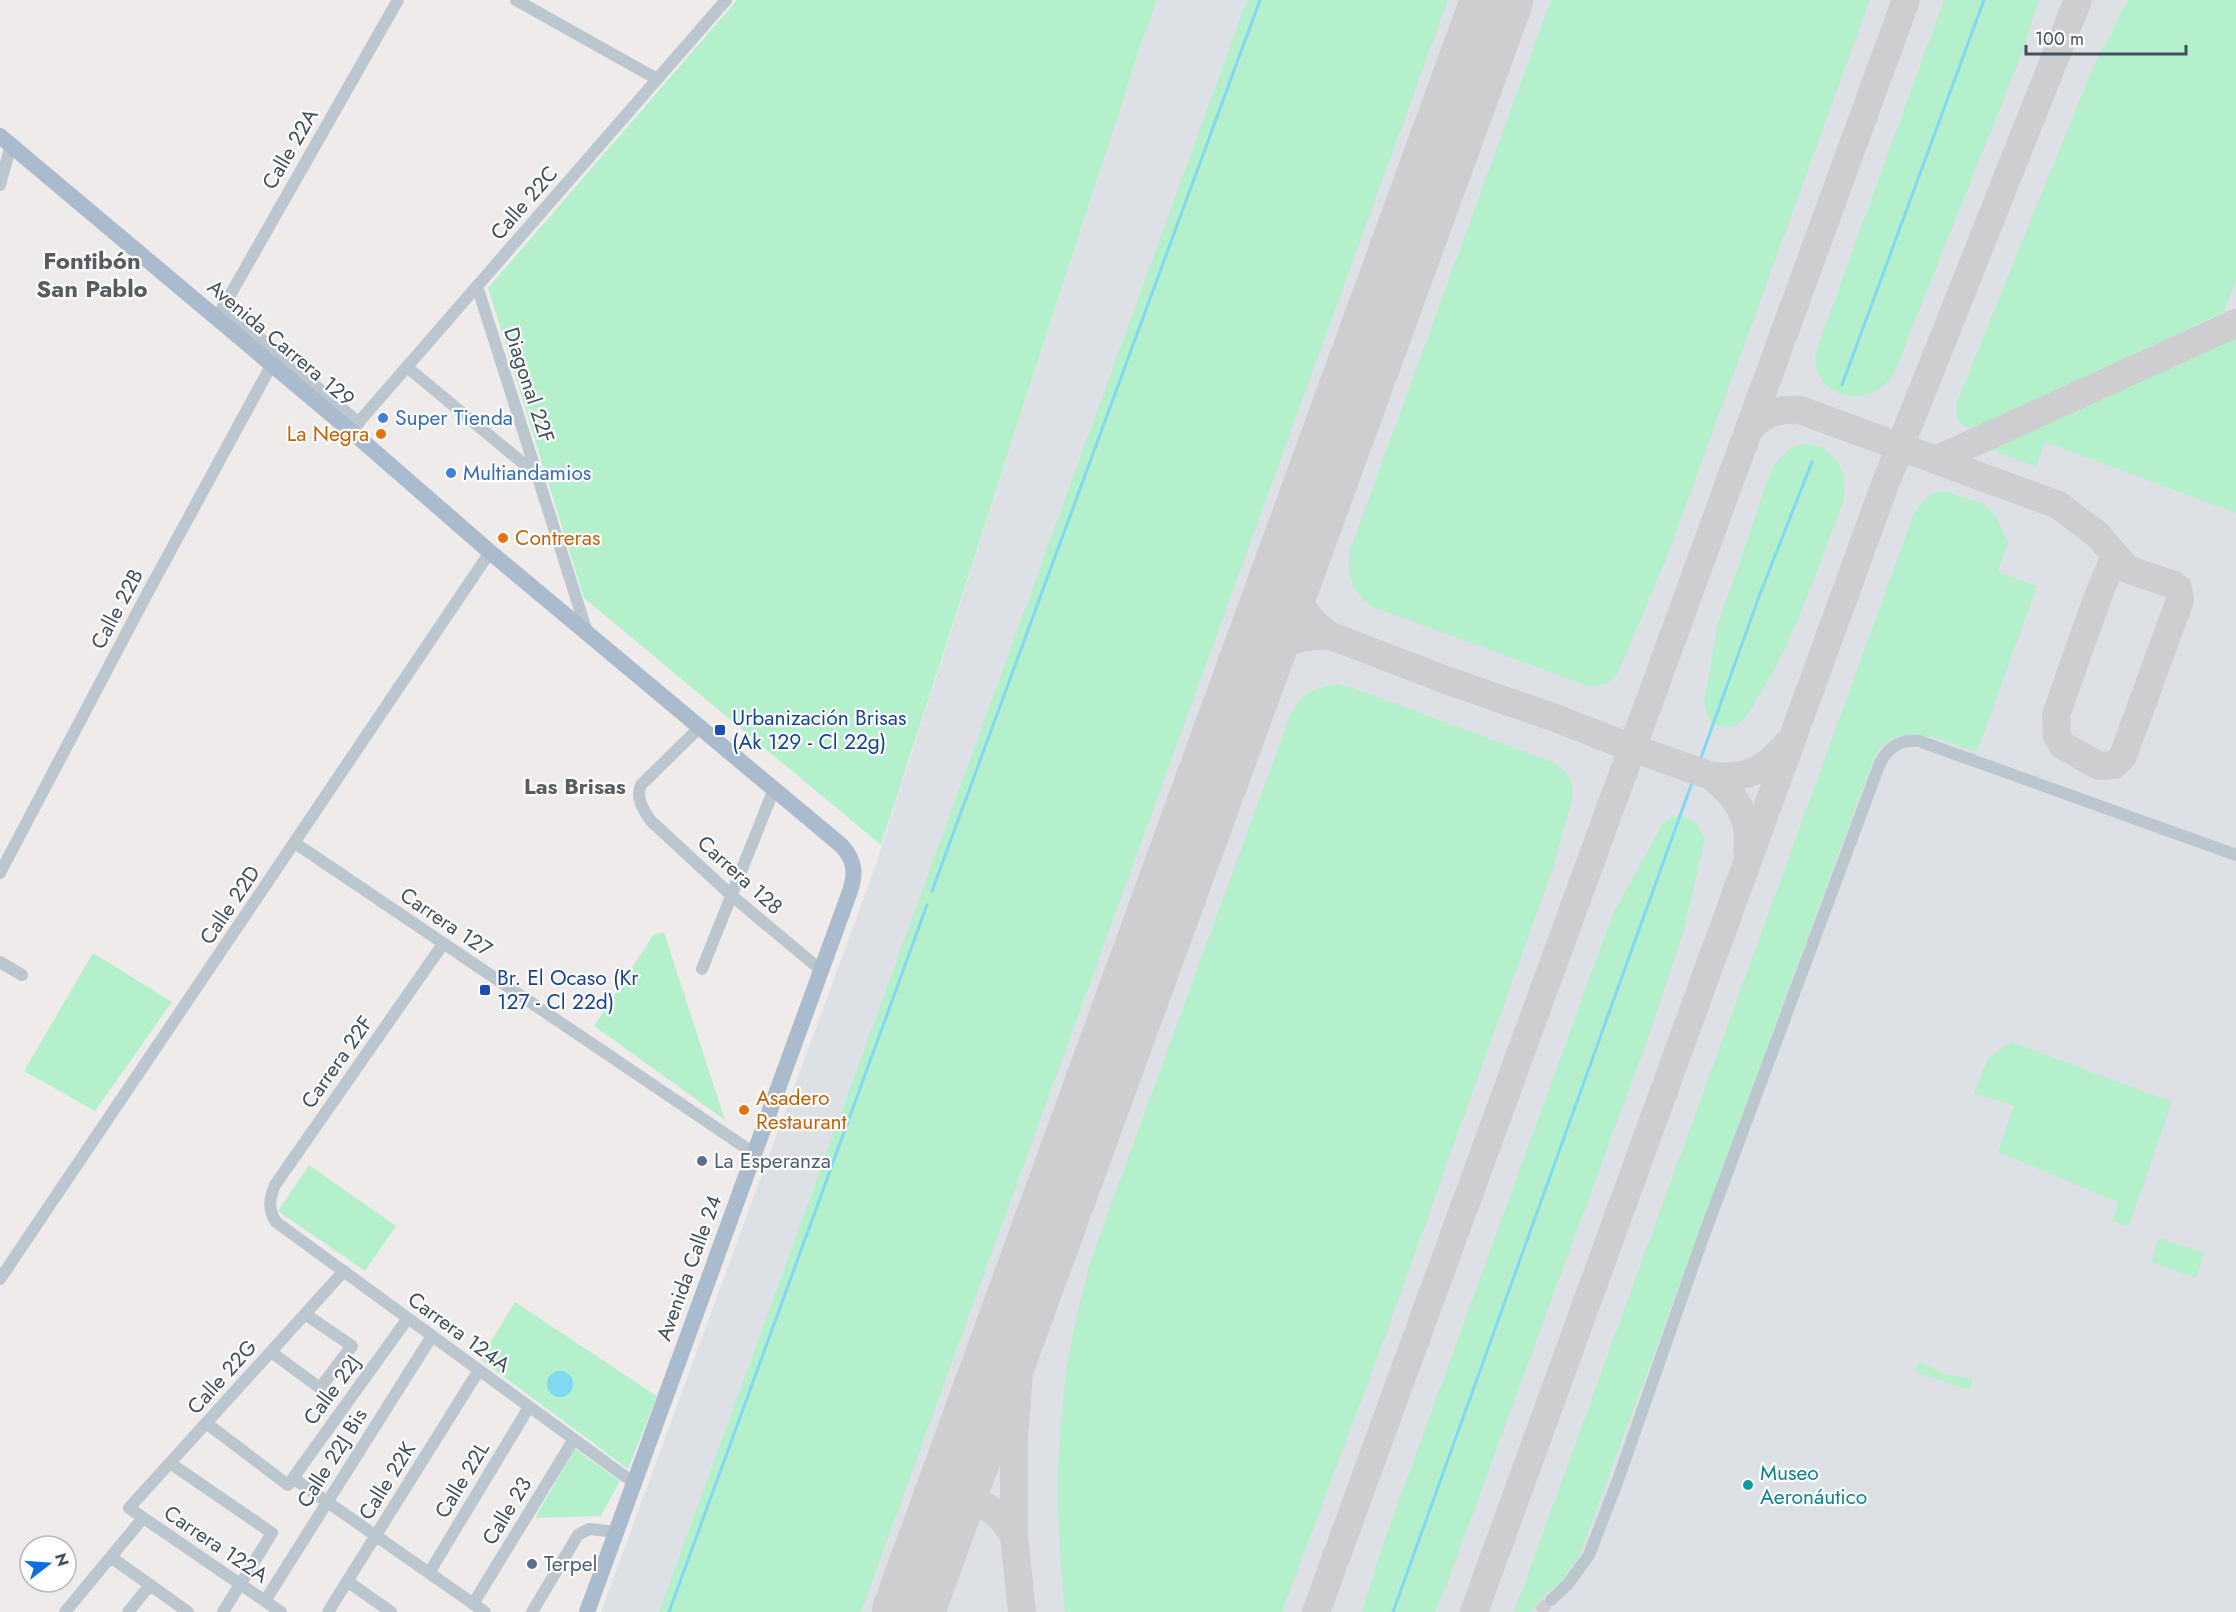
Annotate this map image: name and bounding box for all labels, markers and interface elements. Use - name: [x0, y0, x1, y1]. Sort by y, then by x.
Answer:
- scale bar: [2026, 18, 2186, 56]
- text: 100 m: [2035, 26, 2084, 52]
- street label: Calle 22A: [255, 103, 325, 195]
- street label: Calle 22C: [483, 159, 565, 247]
- district label: Fontibón San Pablo: [36, 243, 148, 306]
- street label: Avenida Carrera 129: [201, 272, 361, 414]
- street label: Diagonal 22F: [496, 323, 562, 447]
- place label: Super Tienda: [395, 403, 513, 433]
- marker: Super Tienda: [376, 411, 390, 425]
- place label: La Negra: [287, 419, 369, 449]
- marker: La Negra: [374, 427, 388, 441]
- place label: Multiandamios: [463, 458, 591, 488]
- marker: Multiandamios: [444, 466, 458, 480]
- place label: Contreras: [515, 523, 600, 553]
- marker: Contreras: [496, 531, 510, 545]
- street label: Calle 22B: [83, 564, 151, 654]
- place label: Urbanización Brisas (Ak 129 - Cl 22g): [732, 703, 906, 757]
- marker: Urbanización Brisas (Ak 129 - Cl 22g): [713, 723, 727, 737]
- district label: Las Brisas: [524, 770, 626, 802]
- street label: Carrera 128: [691, 828, 789, 922]
- street label: Calle 22D: [193, 860, 267, 950]
- street label: Carrera 127: [394, 880, 498, 964]
- place label: Br. El Ocaso (Kr 127 - Cl 22d): [497, 963, 639, 1017]
- marker: Br. El Ocaso (Kr 127 - Cl 22d): [478, 983, 492, 997]
- street label: Carrera 22F: [294, 1009, 380, 1115]
- place label: Asadero Restaurant: [756, 1083, 847, 1137]
- marker: Asadero Restaurant: [737, 1103, 751, 1117]
- place label: La Esperanza: [714, 1146, 831, 1176]
- marker: La Esperanza: [695, 1154, 709, 1168]
- street label: Avenida Calle 24: [649, 1191, 729, 1345]
- street label: Carrera 124A: [401, 1284, 517, 1380]
- street label: Calle 22G: [180, 1333, 264, 1421]
- street label: Calle 22J: [296, 1349, 368, 1431]
- street label: Calle 22J Bis: [290, 1403, 374, 1513]
- street label: Calle 22K: [351, 1436, 423, 1526]
- street label: Calle 22L: [427, 1436, 497, 1524]
- place label: Museo Aeronáutico: [1760, 1458, 1867, 1512]
- street label: Calle 23: [475, 1471, 539, 1551]
- marker: Museo Aeronáutico: [1741, 1478, 1755, 1492]
- street label: Carrera 122A: [158, 1498, 274, 1590]
- north arrow: [18, 1534, 78, 1594]
- place label: Terpel: [544, 1549, 597, 1579]
- text: N: [49, 1550, 75, 1569]
- marker: Terpel: [525, 1557, 539, 1571]

